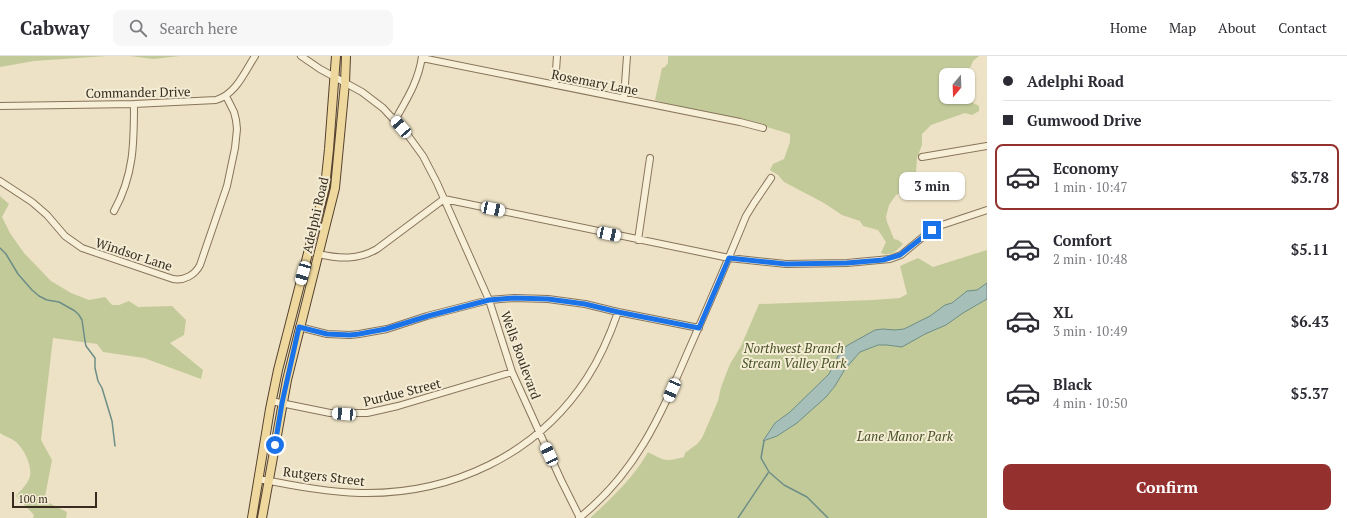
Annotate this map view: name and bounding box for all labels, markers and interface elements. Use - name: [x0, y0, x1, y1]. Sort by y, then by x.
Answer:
- search box: [113, 10, 393, 46]
- text: Cabway: [20, 15, 89, 40]
- icon: search: [127, 17, 149, 39]
- text: Search here: [159, 18, 237, 38]
- text: Home: [1110, 18, 1147, 37]
- text: Map: [1169, 18, 1196, 37]
- text: About: [1218, 18, 1256, 37]
- text: Contact: [1278, 18, 1327, 37]
- street label: Rosemary Lane: [550, 65, 640, 99]
- north arrow: [939, 68, 975, 104]
- map controls: [939, 68, 975, 104]
- text: Adelphi Road: [1027, 71, 1124, 91]
- street label: Commander Drive: [85, 82, 191, 102]
- text: Gumwood Drive: [1027, 110, 1142, 130]
- car: [389, 114, 413, 140]
- text: Economy: [1053, 158, 1118, 178]
- icon: car: [1005, 159, 1041, 195]
- text: $3.78: [1291, 167, 1329, 187]
- callout: 3 min: [899, 172, 965, 200]
- street label: Adelphi Road: [297, 175, 333, 255]
- text: 3 min: [914, 177, 950, 195]
- text: 1 min · 10:47: [1053, 178, 1127, 196]
- car: [480, 201, 506, 217]
- route end: [923, 221, 941, 239]
- car: [596, 226, 622, 242]
- text: Comfort: [1053, 230, 1112, 250]
- icon: car: [1005, 231, 1041, 267]
- street label: Windsor Lane: [93, 233, 175, 275]
- text: $5.11: [1291, 239, 1329, 259]
- text: 2 min · 10:48: [1053, 250, 1127, 268]
- car: [294, 260, 312, 286]
- text: XL: [1053, 302, 1073, 322]
- icon: car: [1005, 303, 1041, 339]
- street label: Wells Boulevard: [497, 308, 545, 402]
- text: $6.43: [1291, 311, 1329, 331]
- text: 3 min · 10:49: [1053, 322, 1127, 340]
- park label: Northwest Branch Stream Valley Park: [741, 339, 847, 372]
- street label: Purdue Street: [361, 374, 443, 410]
- text: Black: [1053, 374, 1092, 394]
- icon: car: [1005, 375, 1041, 411]
- car: [662, 377, 682, 403]
- text: $5.37: [1291, 383, 1329, 403]
- text: 4 min · 10:50: [1053, 394, 1127, 412]
- car: [332, 407, 356, 421]
- park label: Lane Manor Park: [856, 427, 954, 445]
- route start: [266, 436, 284, 454]
- car: [538, 441, 560, 467]
- street label: Rutgers Street: [282, 462, 366, 490]
- button: Confirm: [1003, 464, 1331, 510]
- scale bar: [12, 490, 97, 509]
- text: 100 m: [18, 492, 48, 506]

